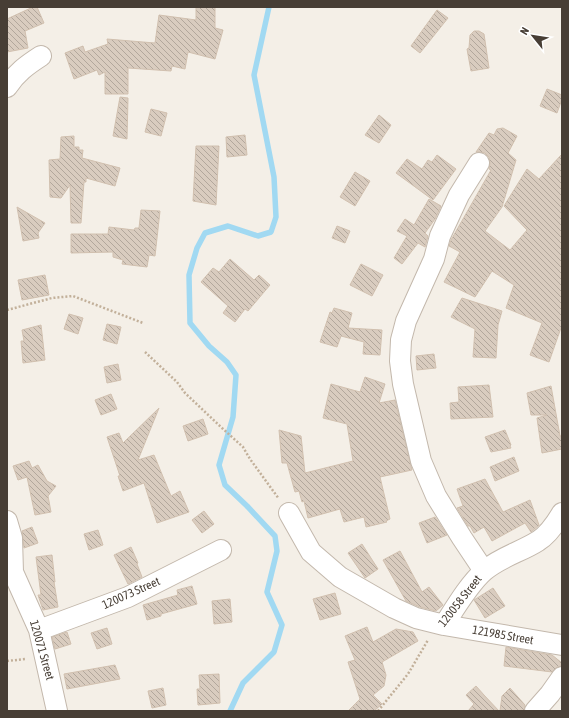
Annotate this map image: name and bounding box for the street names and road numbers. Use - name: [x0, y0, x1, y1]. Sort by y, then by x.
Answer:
- street label: 120058 Street: [435, 572, 485, 630]
- street label: 120073 Street: [100, 574, 163, 612]
- street label: 120071 Street: [27, 618, 57, 682]
- street label: 121985 Street: [471, 623, 535, 647]

